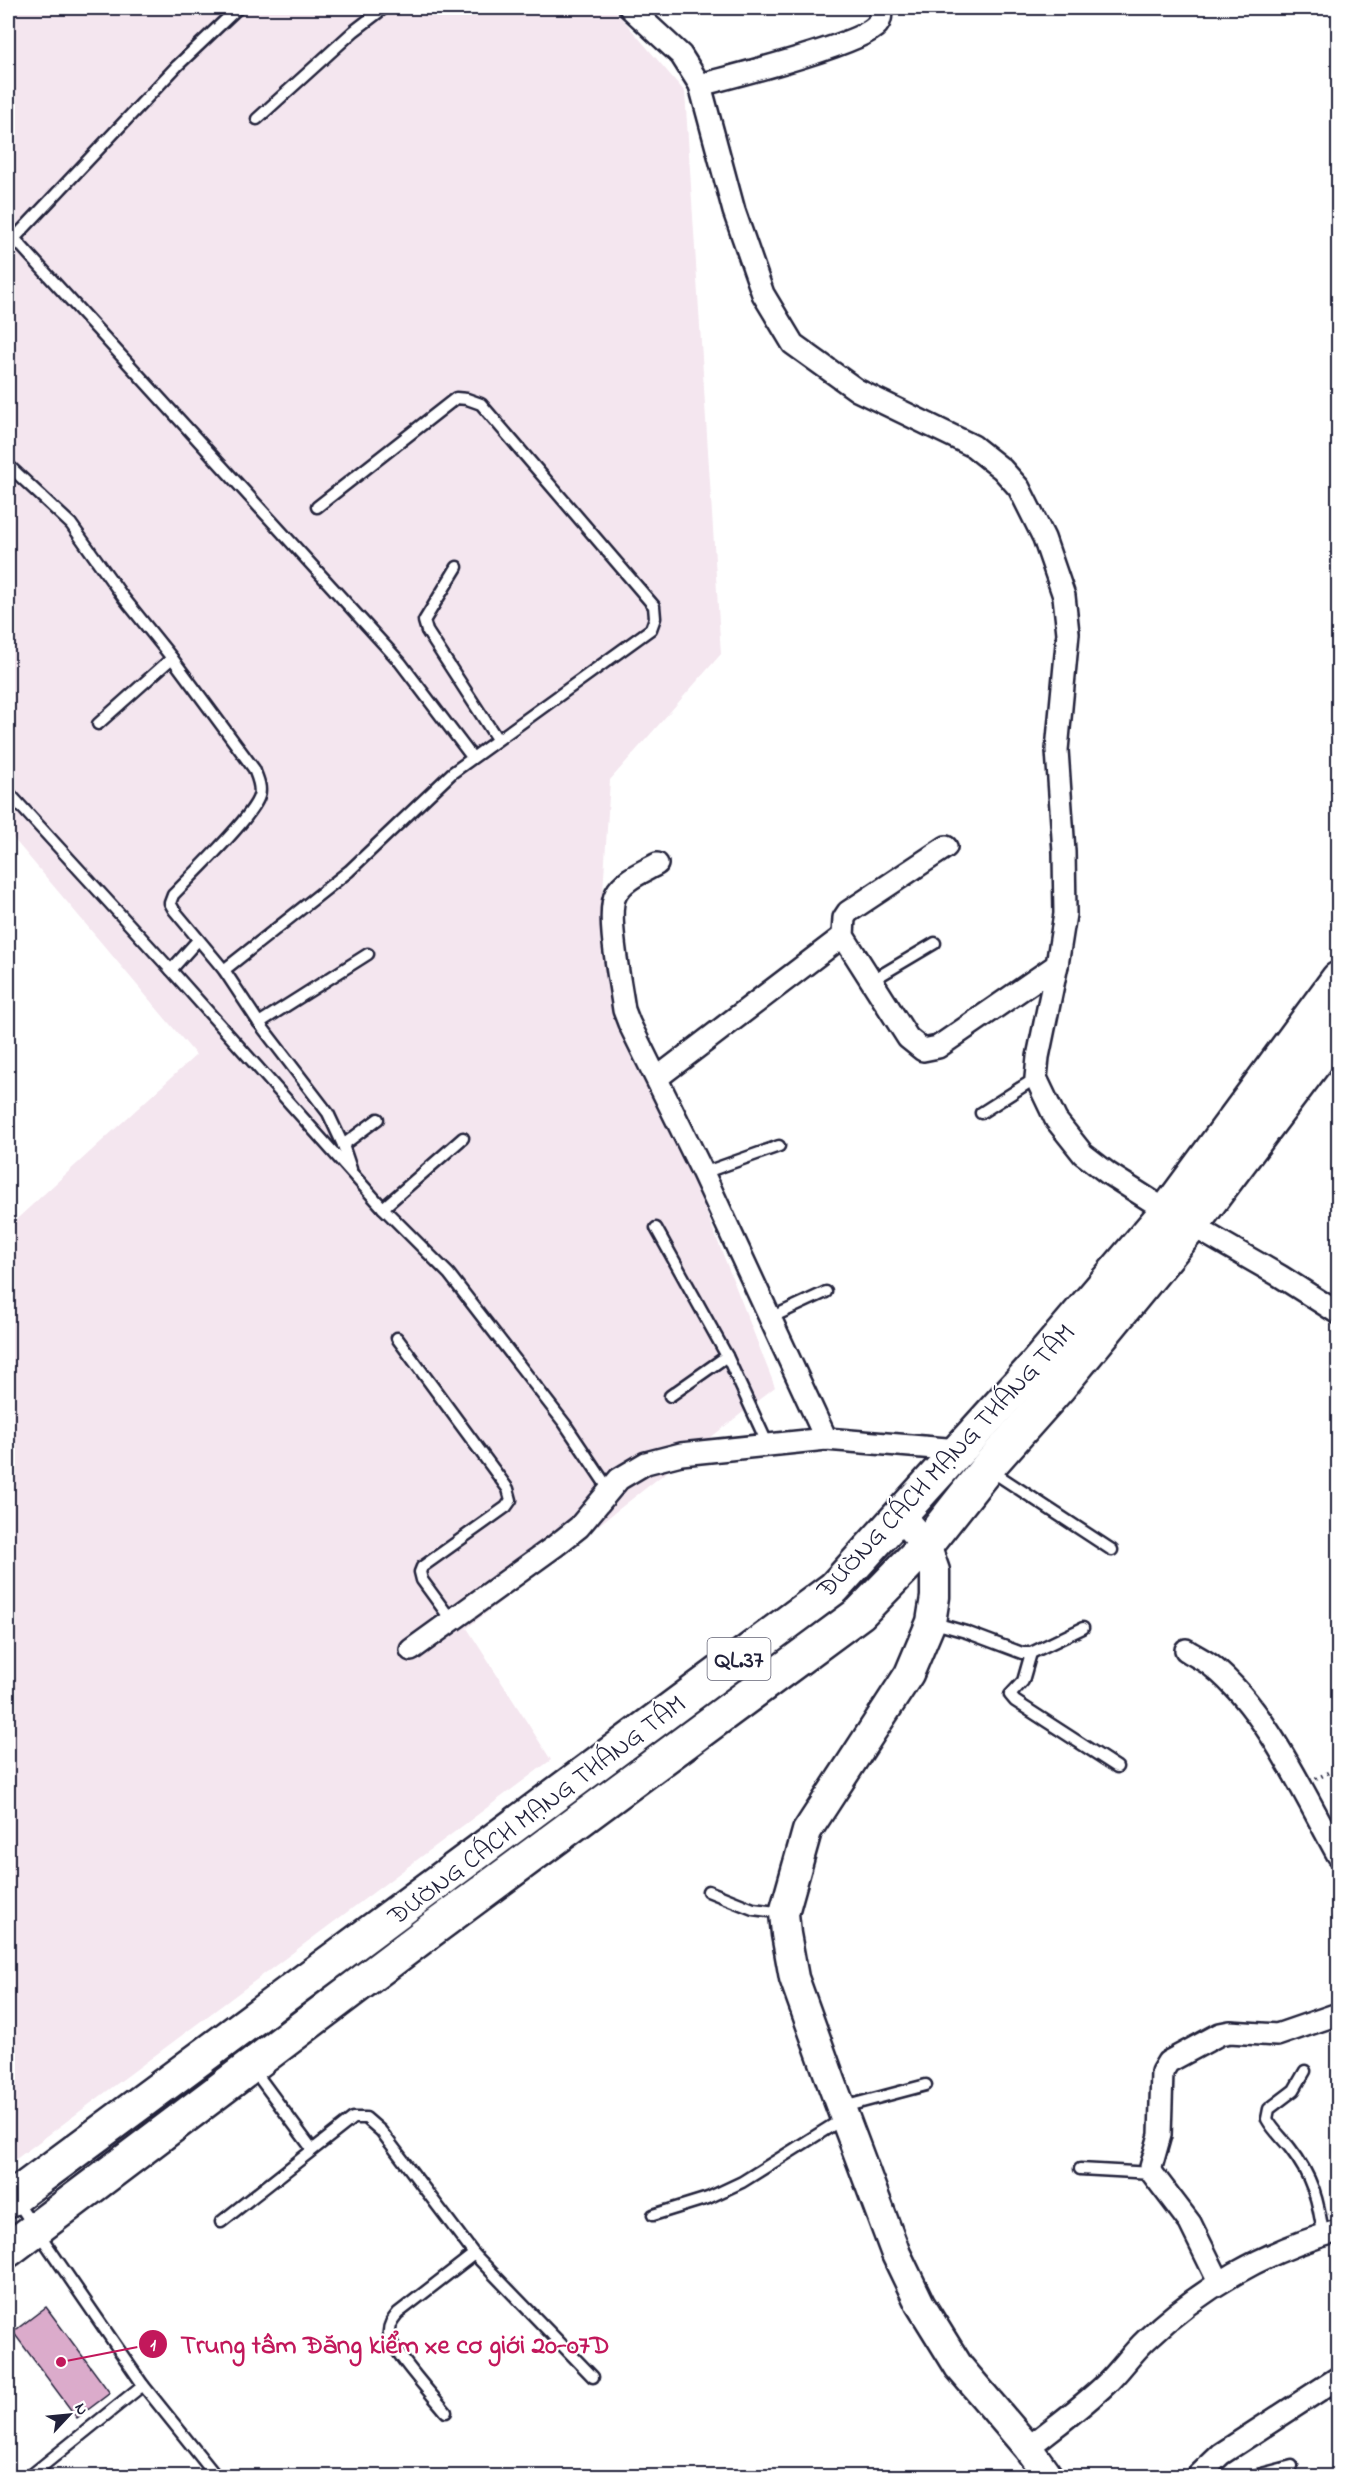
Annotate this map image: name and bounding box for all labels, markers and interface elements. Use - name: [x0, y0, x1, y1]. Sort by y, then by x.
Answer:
- street label: ĐƯỜNG CÁCH MẠNG THÁNG TÁM: [808, 1316, 1085, 1609]
- road number: QL.37: [708, 1638, 771, 1680]
- street label: ĐƯỜNG CÁCH MẠNG THÁNG TÁM: [380, 1687, 695, 1937]
- callout: Trung tâm Đăng kiểm xe cơ giới 20-07D: [138, 2321, 621, 2366]
- text: Trung tâm Đăng kiểm xe cơ giới 20-07D: [180, 2327, 610, 2367]
- text: 1: [150, 2333, 156, 2359]
- north arrow: [39, 2385, 99, 2445]
- text: N: [68, 2399, 94, 2420]

